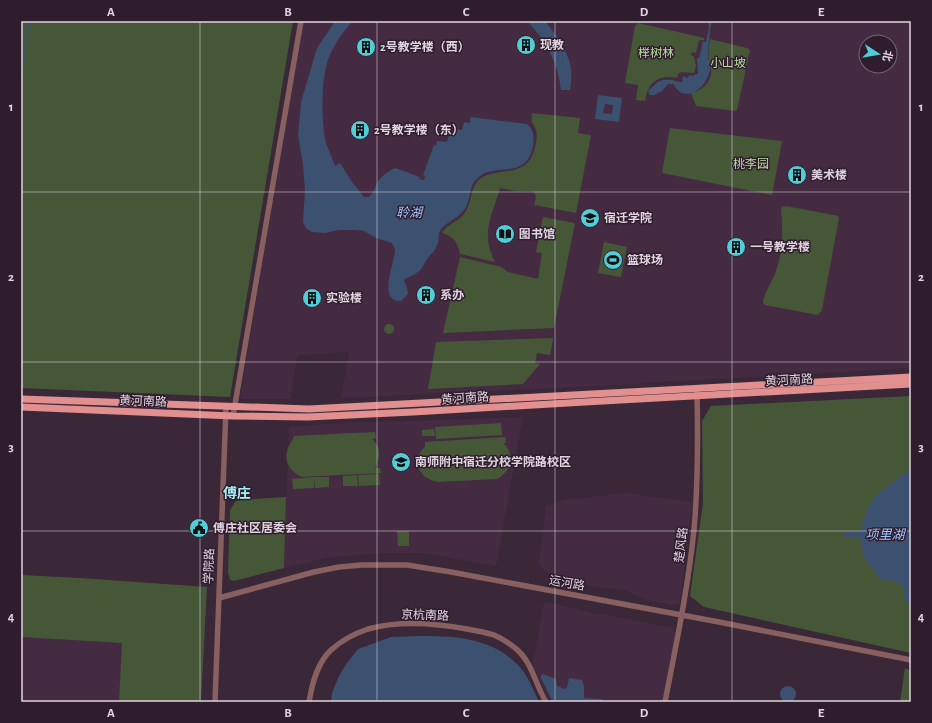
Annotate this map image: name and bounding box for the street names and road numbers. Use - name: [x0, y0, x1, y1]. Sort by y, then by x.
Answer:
- street label: 黄河南路: [765, 372, 813, 387]
- street label: 黄河南路: [441, 389, 489, 406]
- street label: 黄河南路: [119, 393, 167, 408]
- street label: 楚风路: [672, 526, 689, 564]
- street label: 学院路: [201, 548, 216, 584]
- street label: 运河路: [548, 573, 586, 592]
- street label: 京杭南路: [401, 607, 449, 622]

